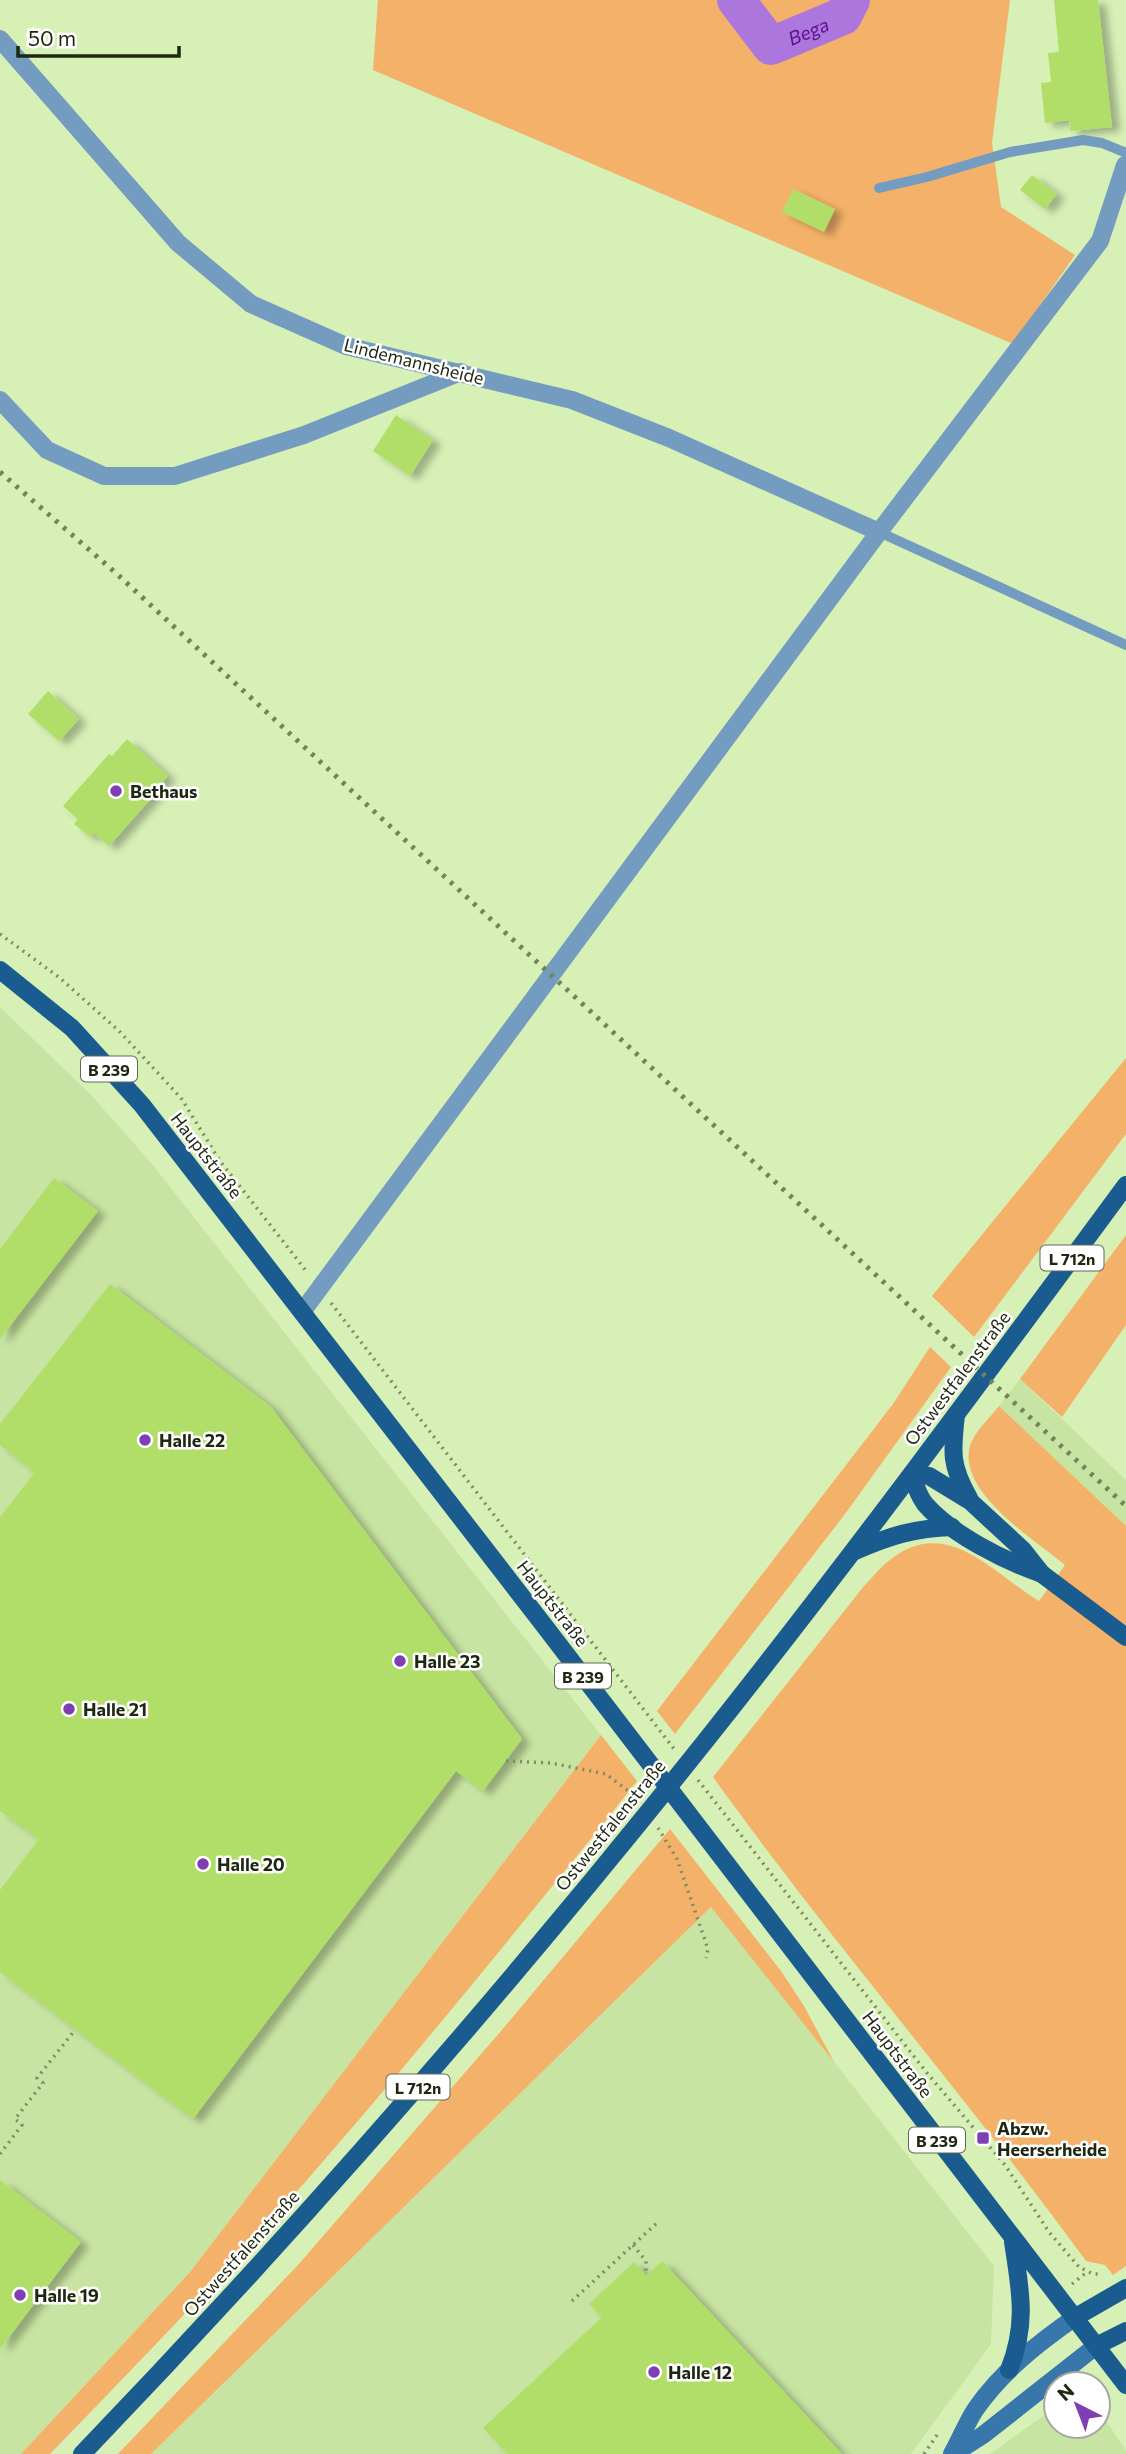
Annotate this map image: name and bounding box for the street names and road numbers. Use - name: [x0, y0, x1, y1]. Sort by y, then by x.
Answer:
- street label: Lindemannsheide: [342, 333, 486, 389]
- road number: B 239: [81, 1056, 137, 1082]
- street label: Hauptstraße: [167, 1108, 247, 1202]
- road number: L 712n: [1040, 1246, 1104, 1270]
- street label: Ostwestfalenstraße: [899, 1307, 1015, 1449]
- street label: Hauptstraße: [513, 1556, 593, 1650]
- road number: B 239: [555, 1664, 611, 1688]
- street label: Ostwestfalenstraße: [550, 1755, 670, 1895]
- street label: Hauptstraße: [858, 2006, 938, 2102]
- road number: L 712n: [386, 2074, 450, 2100]
- road number: B 239: [909, 2128, 965, 2152]
- street label: Ostwestfalenstraße: [178, 2185, 304, 2321]

